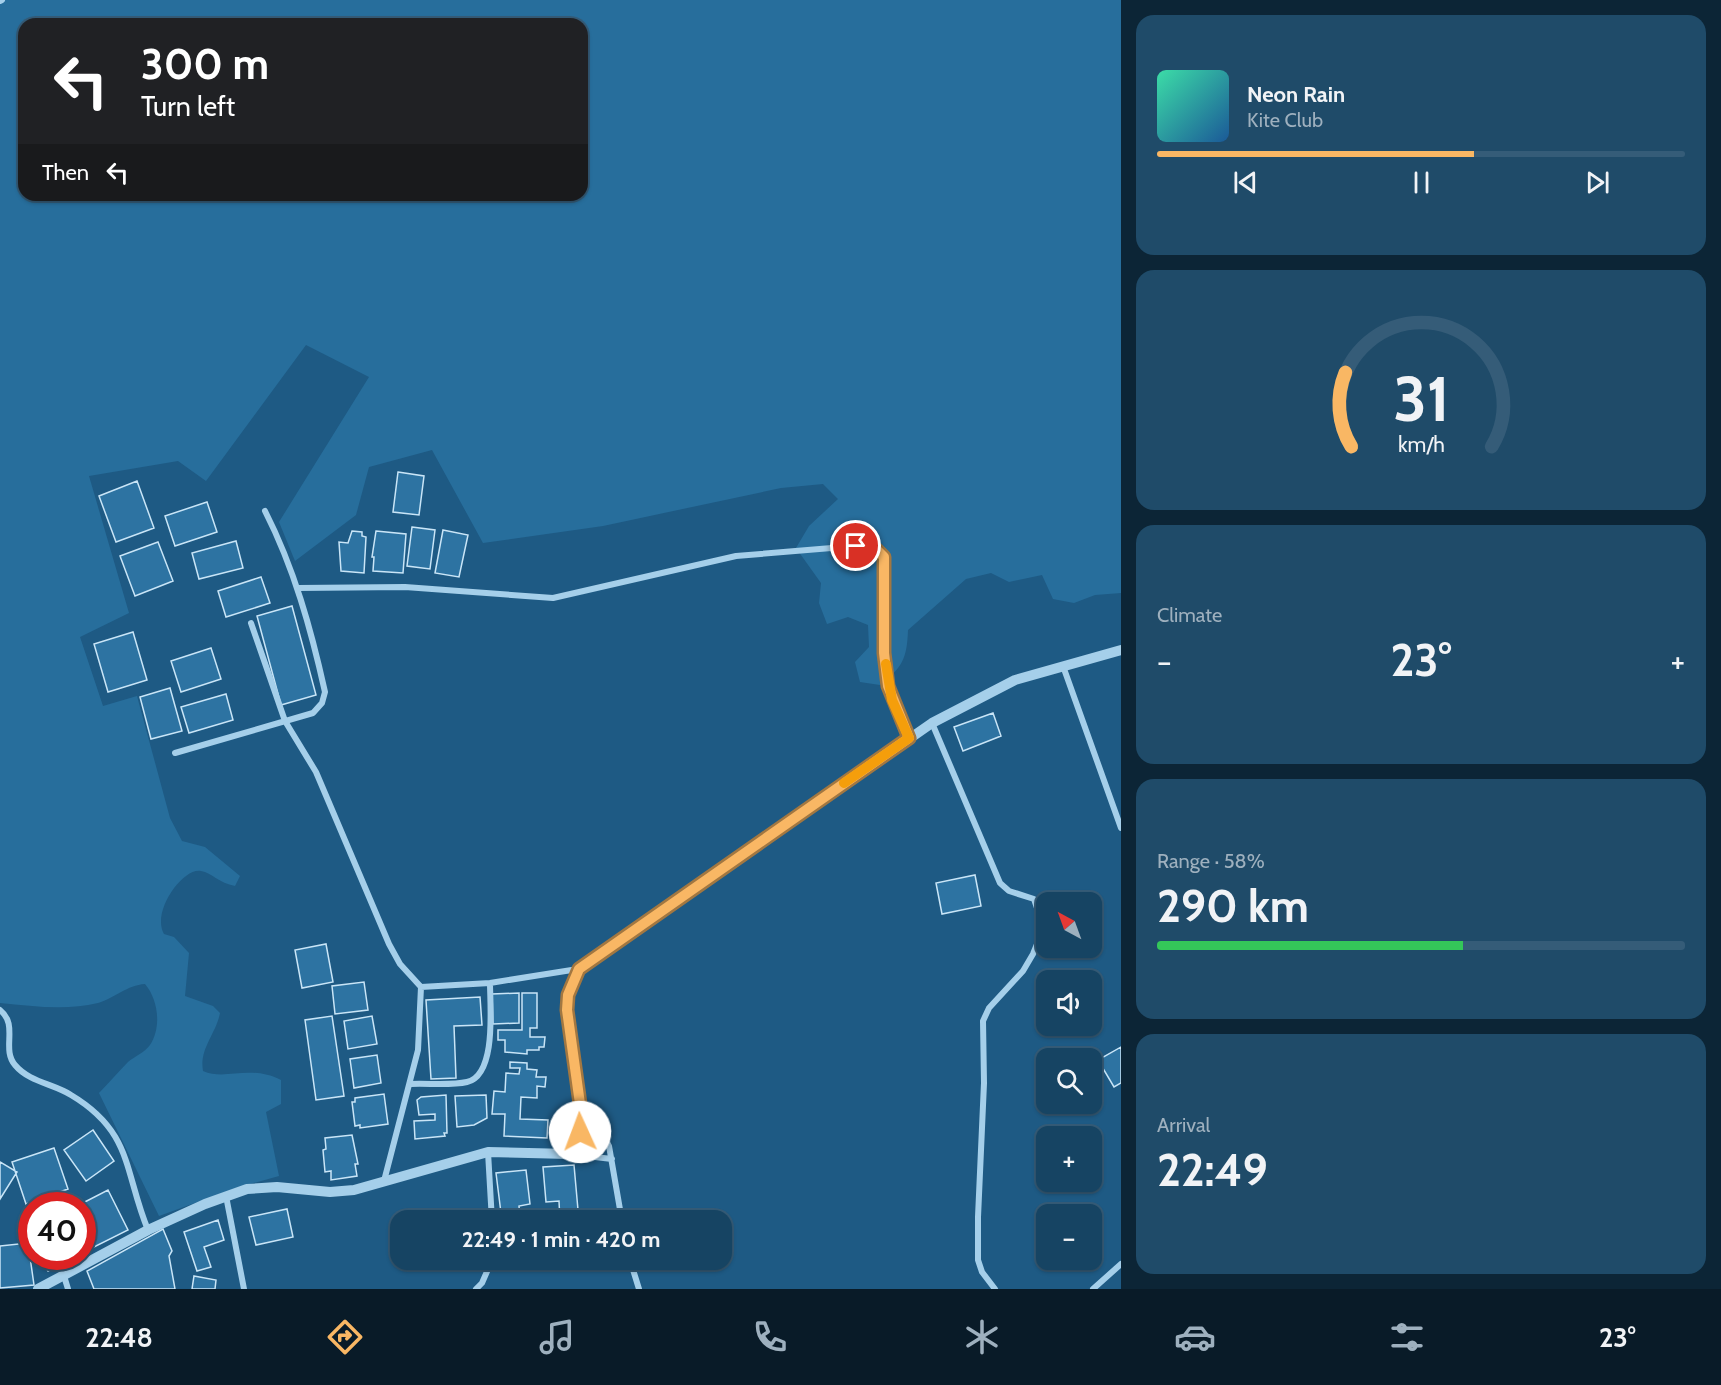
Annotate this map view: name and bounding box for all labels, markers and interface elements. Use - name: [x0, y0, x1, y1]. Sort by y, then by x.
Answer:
- text: 300 m: [141, 38, 269, 90]
- icon: left: [42, 42, 120, 120]
- text: Neon Rain: [1247, 81, 1345, 108]
- text: Turn left: [141, 90, 235, 123]
- text: Kite Club: [1247, 108, 1323, 132]
- icon: left: [101, 156, 134, 189]
- text: Then: [42, 159, 89, 186]
- icon: previous: [1229, 166, 1262, 199]
- icon: pause: [1405, 166, 1438, 199]
- icon: next: [1581, 166, 1614, 199]
- text: 31: [1393, 361, 1449, 437]
- text: km/h: [1398, 431, 1444, 457]
- pin: [830, 520, 881, 571]
- icon: arrive: [839, 529, 872, 562]
- text: Climate: [1157, 603, 1222, 627]
- text: 23°: [1390, 633, 1452, 687]
- text: −: [1157, 641, 1172, 681]
- text: +: [1670, 641, 1685, 681]
- text: Range · 58%: [1157, 849, 1265, 873]
- text: 290 km: [1157, 879, 1309, 933]
- north arrow: [1036, 892, 1102, 958]
- map controls: [1036, 892, 1102, 1270]
- button: sound: [1036, 970, 1102, 1036]
- button: search: [1036, 1048, 1102, 1114]
- position arrow: [548, 1100, 612, 1164]
- text: Arrival: [1157, 1113, 1210, 1137]
- button: +: [1036, 1126, 1102, 1192]
- text: 22:49: [1157, 1143, 1268, 1197]
- speed limit sign: 40: [18, 1192, 96, 1270]
- button: −: [1036, 1204, 1102, 1270]
- text: 22:49 · 1 min · 420 m: [462, 1226, 660, 1253]
- icon: directions: [324, 1316, 366, 1358]
- icon: music: [536, 1316, 578, 1358]
- icon: phone: [749, 1316, 791, 1358]
- icon: climate: [961, 1316, 1003, 1358]
- icon: car: [1174, 1316, 1216, 1358]
- icon: filters: [1386, 1316, 1428, 1358]
- text: 22:48: [85, 1321, 153, 1354]
- text: 23°: [1599, 1321, 1636, 1354]

